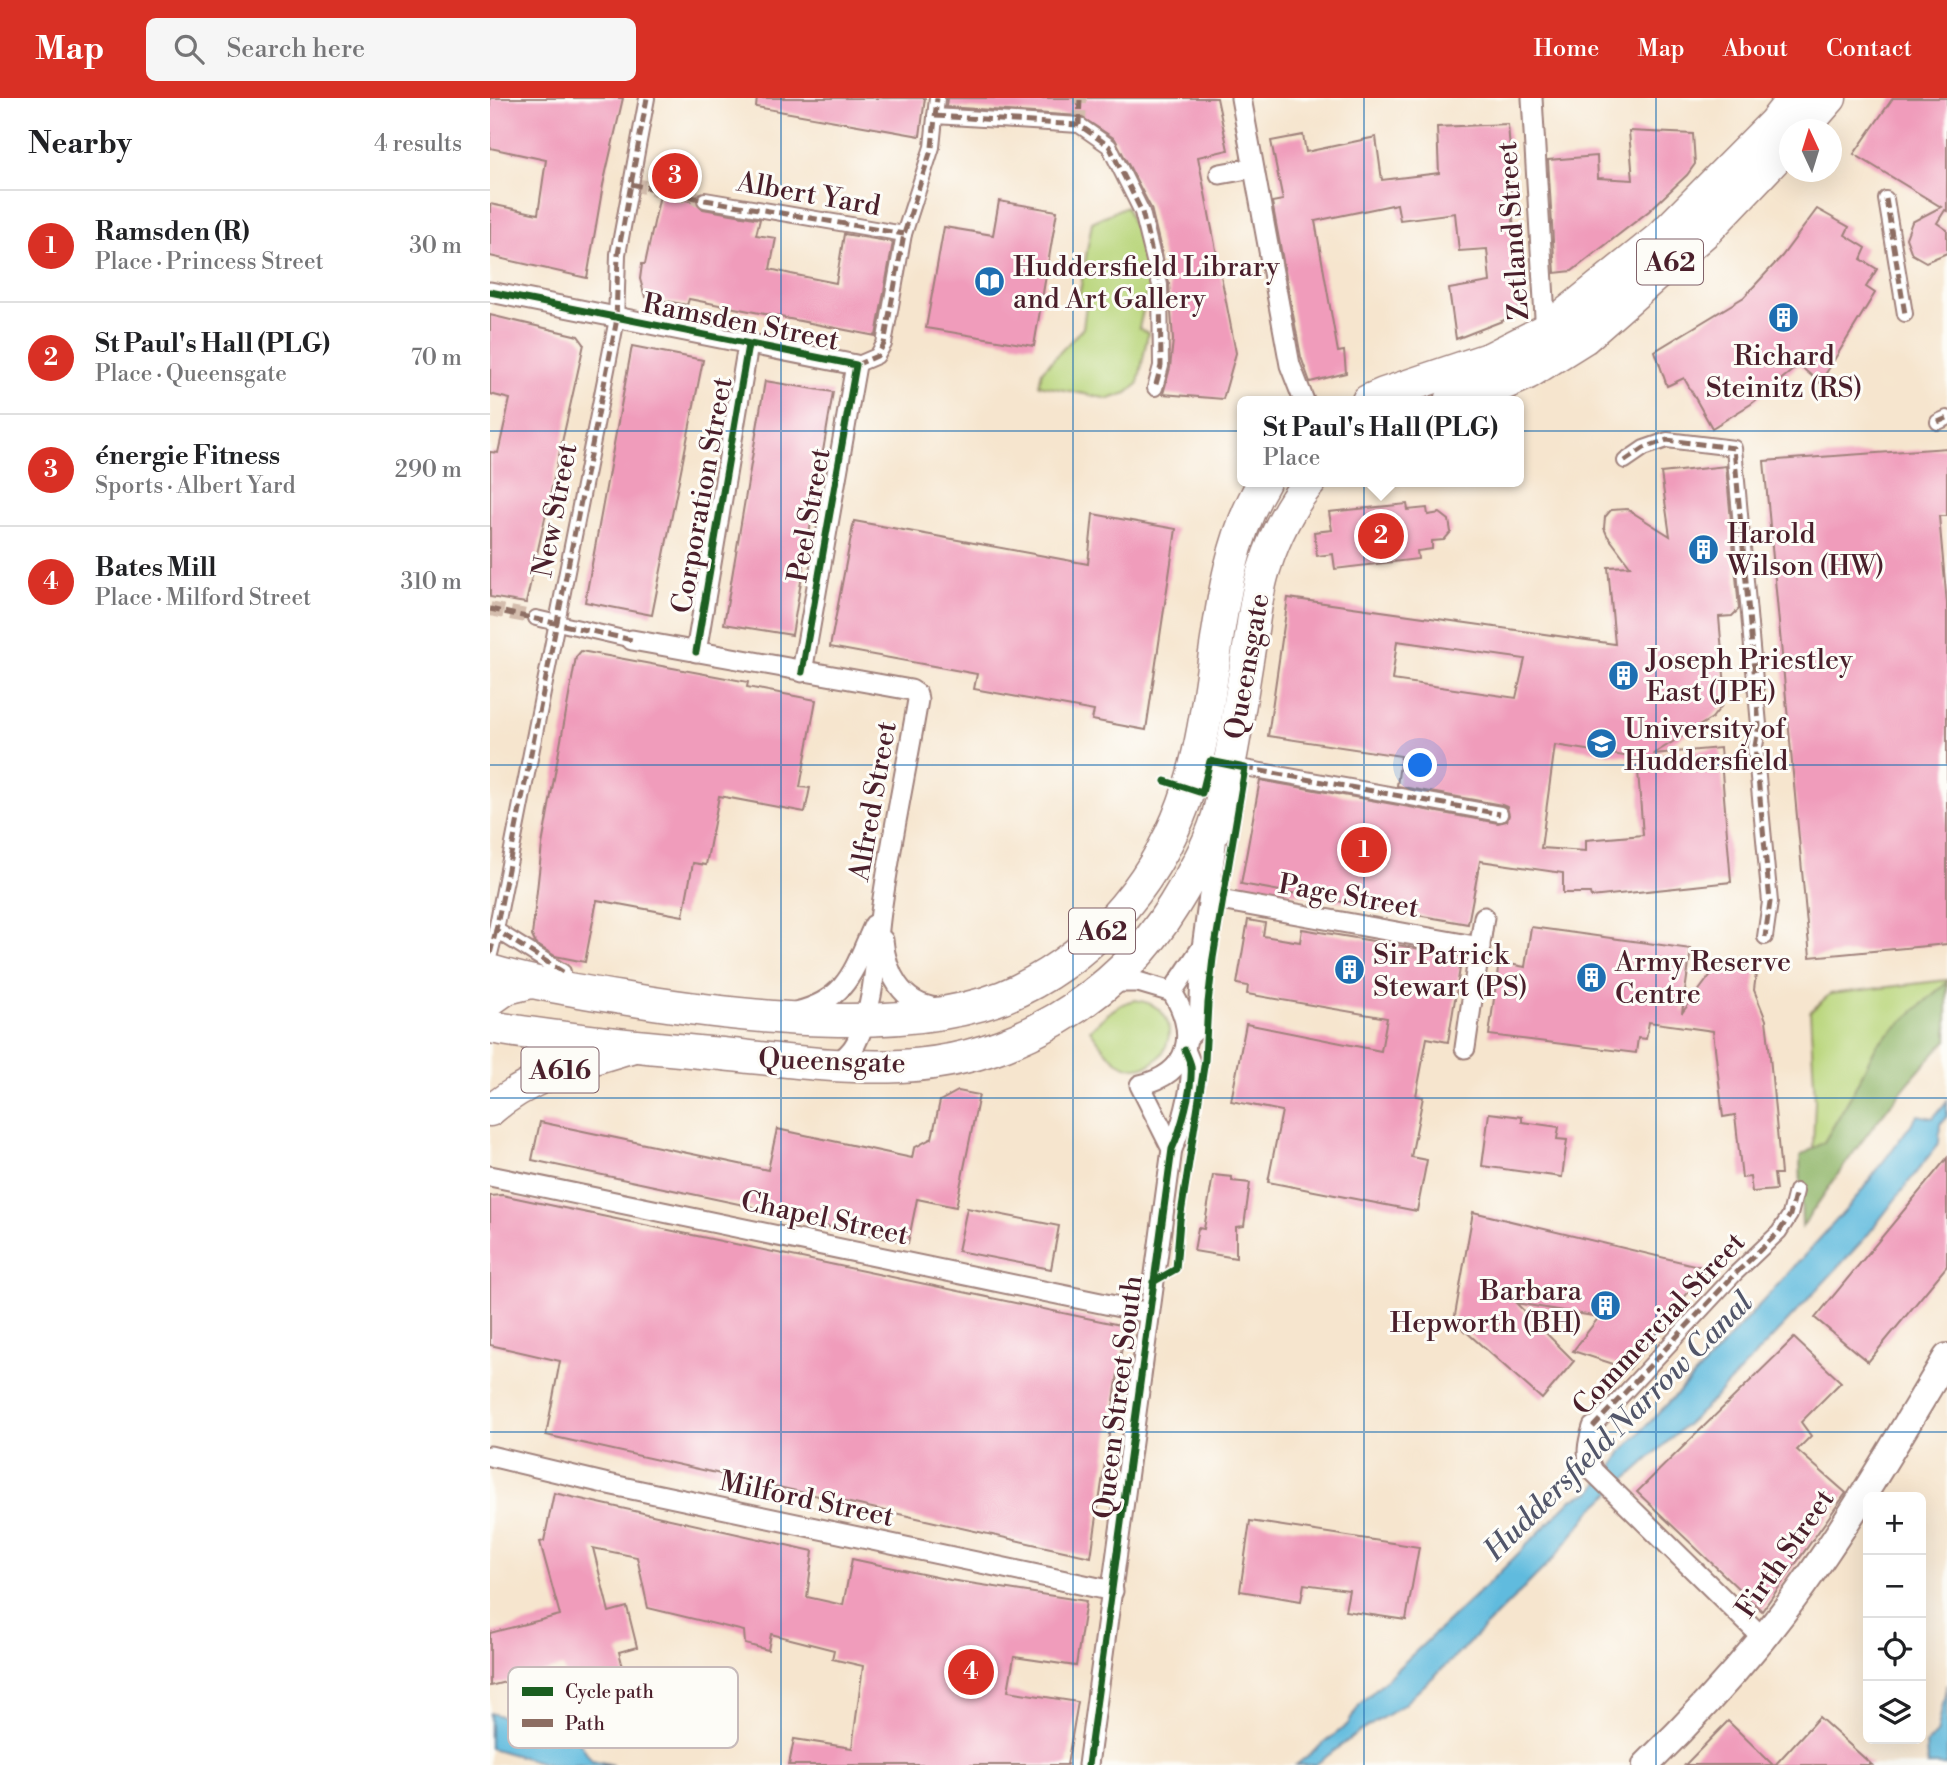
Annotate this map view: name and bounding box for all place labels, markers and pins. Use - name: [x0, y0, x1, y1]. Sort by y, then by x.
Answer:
- pin: 3: [652, 150, 698, 202]
- place label: Huddersfield Library and Art Gallery: [1013, 250, 1280, 317]
- library icon: Huddersfield Library and Art Gallery: [973, 265, 1007, 299]
- building icon: Richard Steinitz (RS): [1767, 301, 1801, 335]
- place label: Richard Steinitz (RS): [1706, 339, 1862, 406]
- pin: 2: [1358, 510, 1404, 562]
- place label: Harold Wilson (HW): [1726, 517, 1885, 584]
- building icon: Harold Wilson (HW): [1687, 532, 1721, 566]
- place label: Joseph Priestley East (JPE): [1645, 643, 1853, 710]
- building icon: Joseph Priestley East (JPE): [1606, 658, 1640, 692]
- place label: University of Huddersfield: [1624, 712, 1788, 779]
- school or university icon: University of Huddersfield: [1584, 727, 1618, 761]
- pin: 1: [1341, 824, 1387, 876]
- place label: Sir Patrick Stewart (PS): [1373, 938, 1528, 1005]
- place label: Army Reserve Centre: [1614, 945, 1791, 1012]
- building icon: Sir Patrick Stewart (PS): [1333, 953, 1367, 987]
- building icon: Army Reserve Centre: [1575, 960, 1609, 994]
- place label: Barbara Hepworth (BH): [1390, 1274, 1583, 1341]
- building icon: Barbara Hepworth (BH): [1588, 1289, 1622, 1323]
- pin: 4: [948, 1646, 994, 1698]

